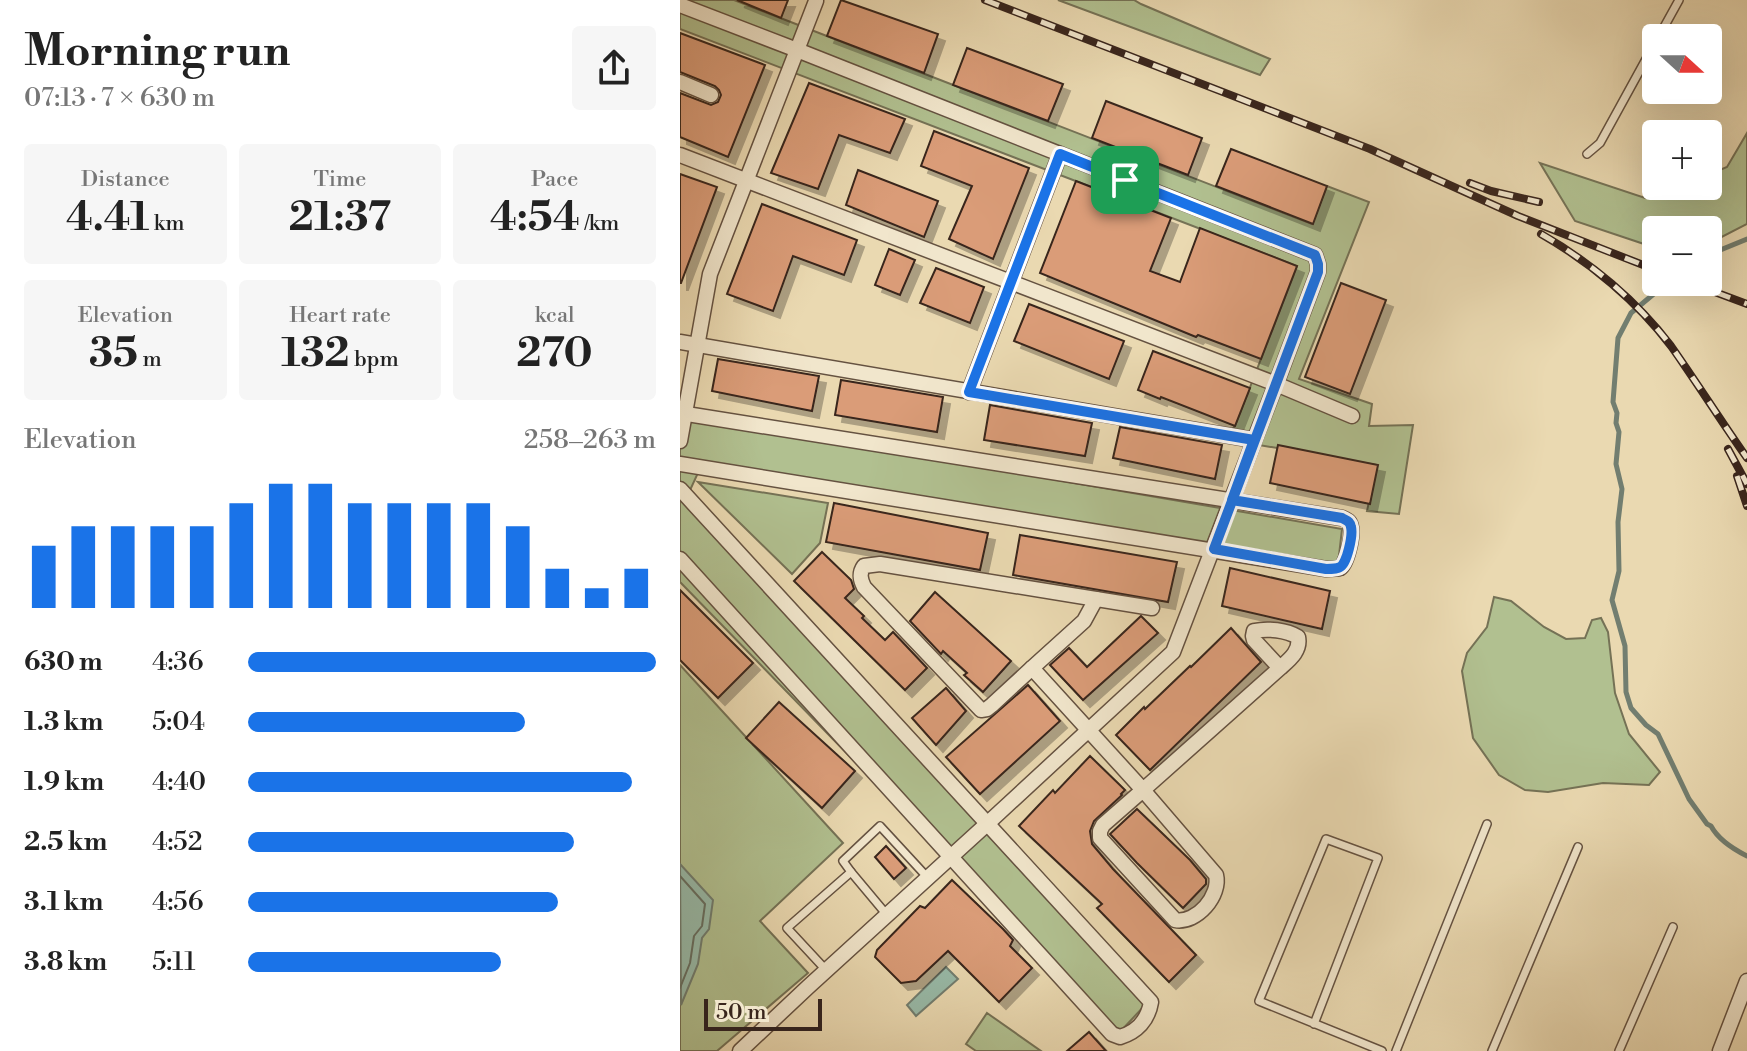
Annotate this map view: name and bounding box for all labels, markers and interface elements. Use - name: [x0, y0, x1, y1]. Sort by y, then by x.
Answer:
- text: Morning run: [24, 24, 290, 79]
- north arrow: [1642, 24, 1722, 104]
- map controls: [1642, 24, 1722, 296]
- button: share: [572, 26, 656, 110]
- text: 07:13 · 7 × 630 m: [24, 82, 215, 114]
- button: +: [1642, 120, 1722, 200]
- pin: [1091, 146, 1159, 214]
- icon: arrive: [1103, 158, 1147, 202]
- text: Distance: [81, 166, 170, 193]
- text: Time: [314, 166, 366, 193]
- text: Pace: [531, 166, 578, 193]
- text: 4.41: [66, 193, 149, 243]
- text: 21:37: [289, 193, 391, 243]
- text: 4:54: [490, 193, 580, 243]
- text: km: [149, 210, 185, 237]
- text: /km: [580, 210, 619, 237]
- button: −: [1642, 216, 1722, 296]
- text: Elevation: [78, 302, 173, 329]
- text: Heart rate: [289, 302, 391, 329]
- text: kcal: [535, 302, 575, 329]
- text: 35: [89, 329, 138, 379]
- text: 132: [281, 329, 350, 379]
- text: 270: [517, 329, 593, 379]
- text: m: [138, 346, 162, 373]
- text: bpm: [350, 346, 399, 373]
- text: Elevation: [24, 424, 137, 456]
- text: 258–263 m: [524, 424, 656, 456]
- text: 630 m: [24, 646, 103, 678]
- text: 4:36: [152, 646, 203, 678]
- text: 1.3 km: [24, 706, 103, 738]
- text: 5:04: [152, 706, 205, 738]
- text: 1.9 km: [24, 766, 104, 798]
- text: 4:40: [152, 766, 206, 798]
- text: 2.5 km: [24, 826, 107, 858]
- text: 4:52: [152, 826, 203, 858]
- text: 3.1 km: [24, 886, 103, 918]
- text: 4:56: [152, 886, 203, 918]
- text: 3.8 km: [24, 946, 107, 978]
- text: 5:11: [152, 946, 195, 978]
- scale bar: [704, 995, 822, 1031]
- text: 50 m: [716, 999, 767, 1026]

